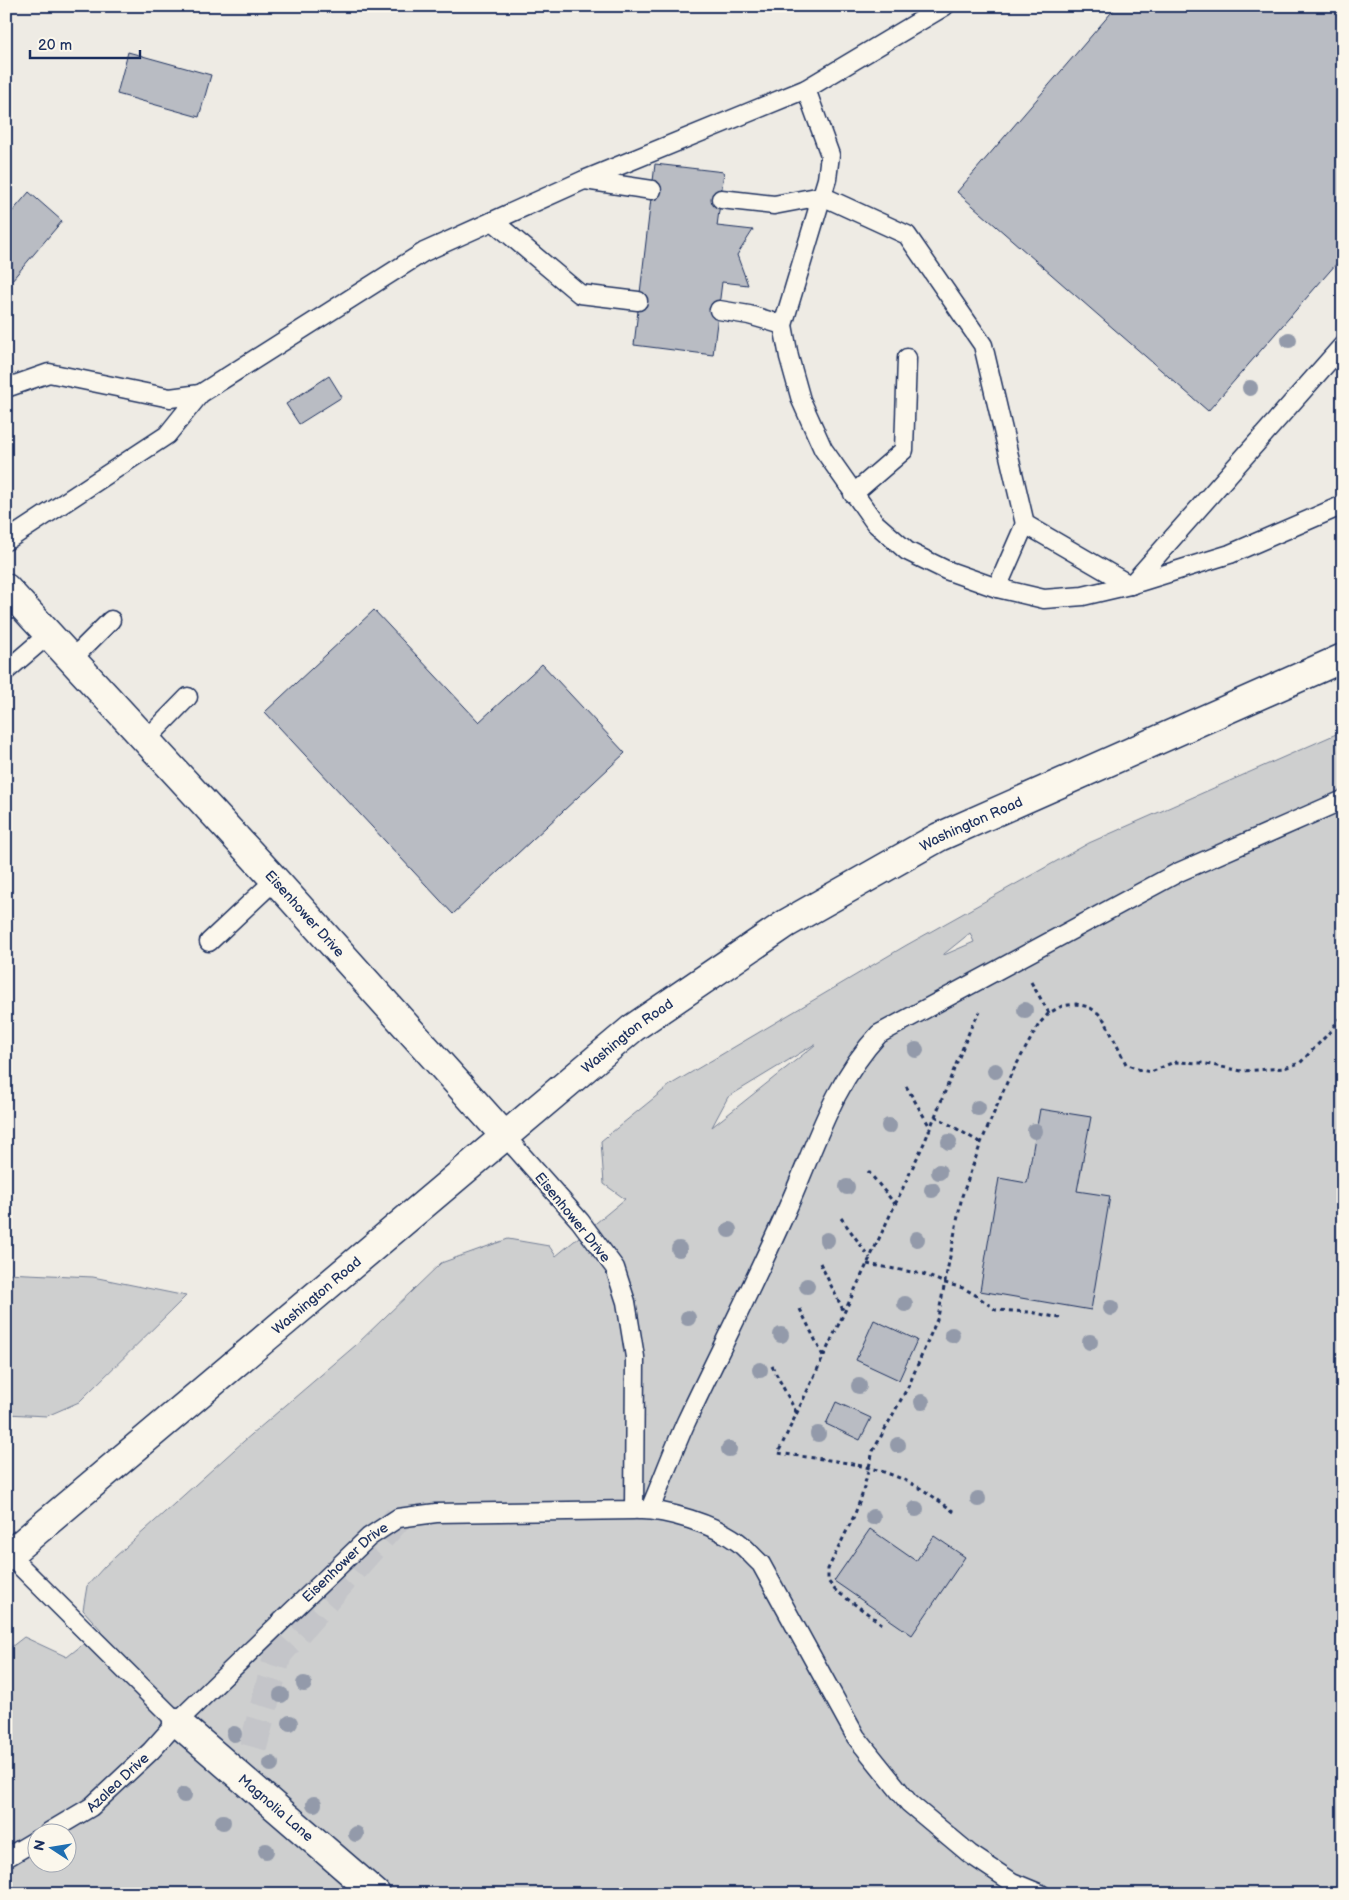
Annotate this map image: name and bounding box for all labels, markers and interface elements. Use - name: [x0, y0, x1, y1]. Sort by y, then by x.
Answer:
- scale bar: [30, 28, 140, 60]
- text: 20 m: [38, 36, 72, 55]
- street label: Washington Road: [917, 793, 1025, 855]
- street label: Eisenhower Drive: [261, 867, 348, 961]
- street label: Washington Road: [578, 995, 676, 1077]
- street label: Eisenhower Drive: [531, 1169, 614, 1266]
- street label: Washington Road: [269, 1253, 365, 1338]
- street label: Eisenhower Drive: [299, 1519, 391, 1606]
- street label: Azalea Drive: [83, 1750, 152, 1816]
- street label: Magnolia Lane: [235, 1771, 317, 1845]
- north arrow: [28, 1822, 78, 1872]
- text: N: [30, 1838, 49, 1852]

